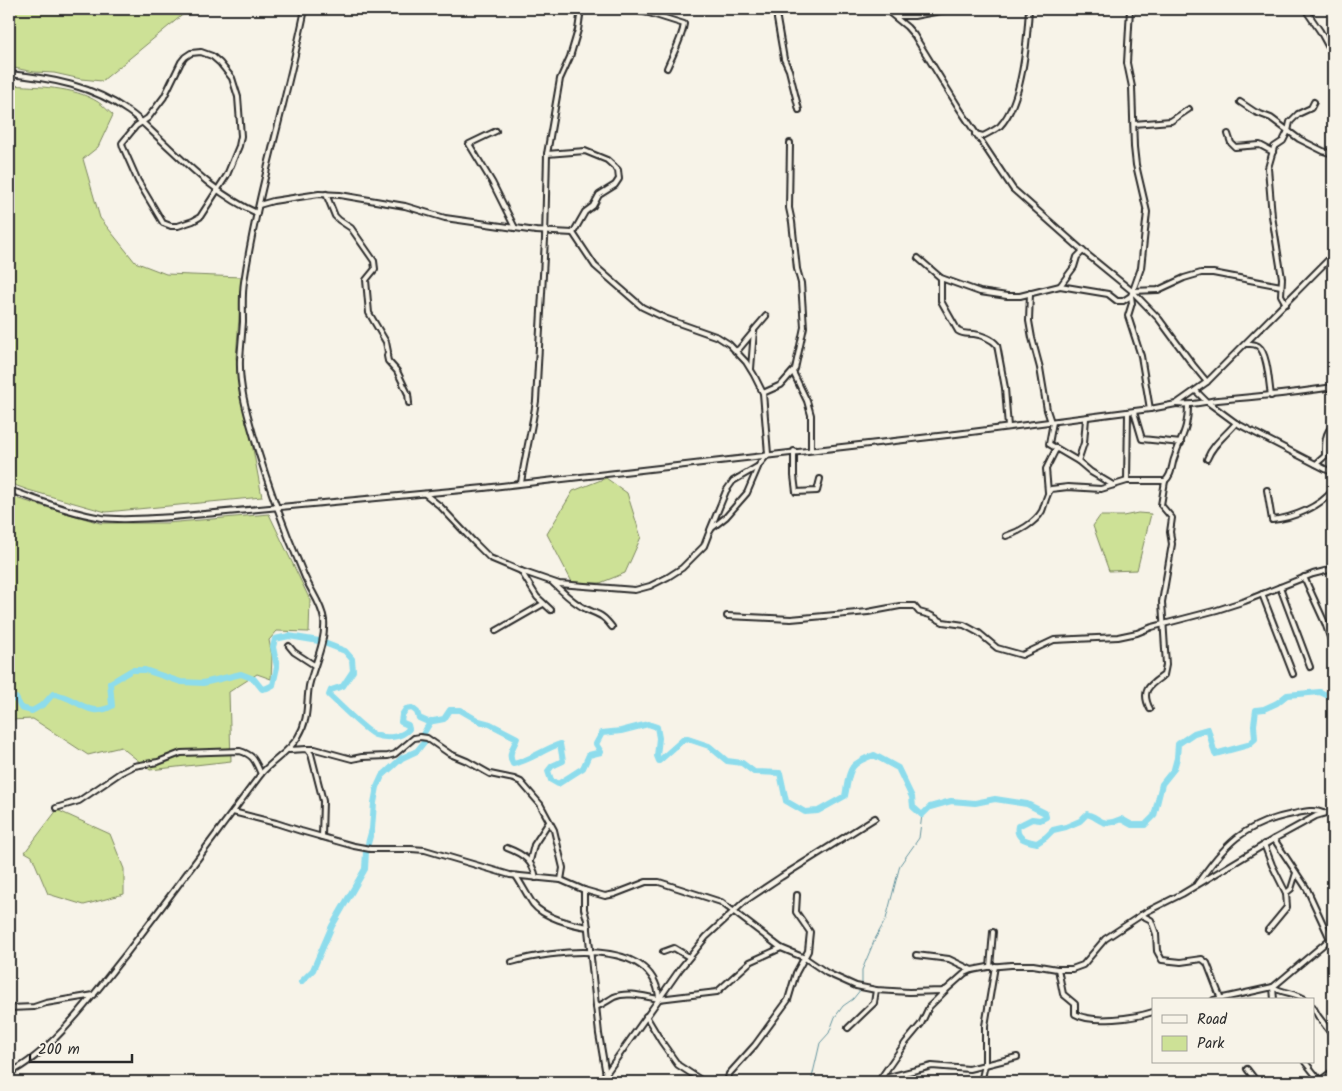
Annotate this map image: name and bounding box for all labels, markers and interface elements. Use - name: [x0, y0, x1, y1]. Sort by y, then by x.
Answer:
- legend: [1152, 998, 1314, 1064]
- text: Road: [1197, 1008, 1228, 1032]
- scale bar: [30, 1031, 132, 1063]
- text: Park: [1197, 1032, 1225, 1056]
- text: 200 m: [38, 1038, 80, 1062]

